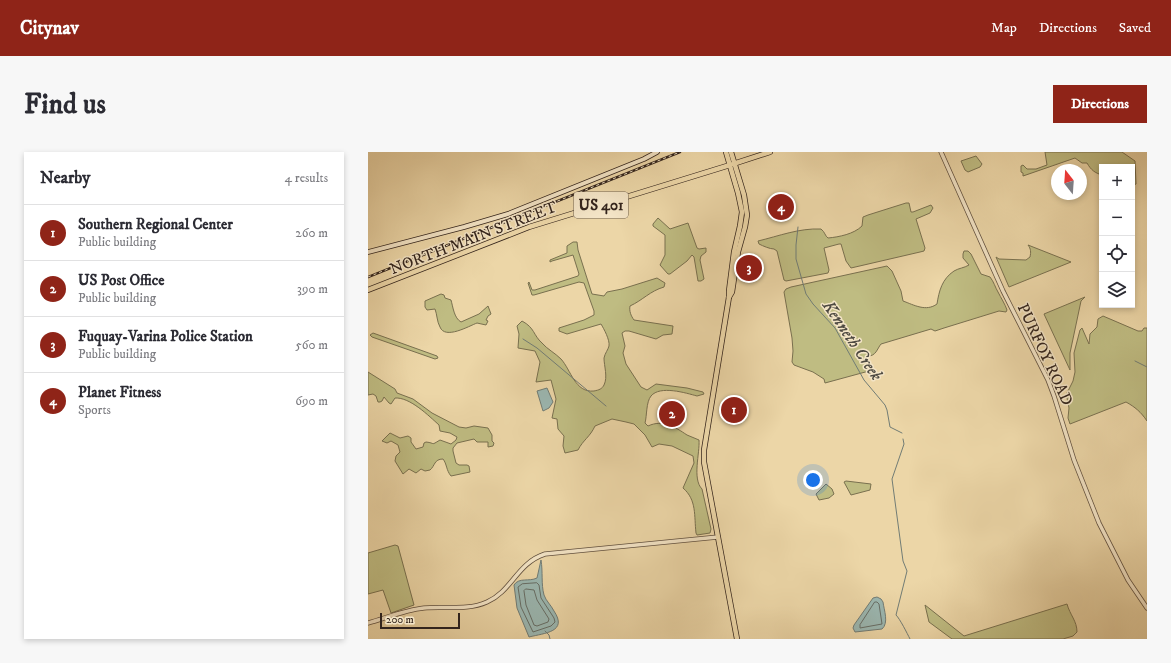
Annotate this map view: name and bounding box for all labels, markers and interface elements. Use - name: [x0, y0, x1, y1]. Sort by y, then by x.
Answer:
- text: Citynav: [20, 17, 79, 40]
- text: Map: [991, 19, 1017, 37]
- text: Directions: [1039, 19, 1097, 37]
- text: Saved: [1119, 19, 1151, 37]
- button: Directions: [1053, 85, 1147, 123]
- text: Find us: [24, 87, 106, 122]
- north arrow: [1051, 164, 1087, 200]
- map controls: [1099, 164, 1135, 308]
- button: +: [1099, 164, 1135, 200]
- text: Nearby: [40, 167, 90, 189]
- text: 4 results: [285, 170, 328, 186]
- road number: US 401: [574, 192, 628, 218]
- pin: 4: [768, 192, 794, 222]
- street label: NORTH MAIN STREET: [387, 197, 560, 279]
- button: −: [1099, 200, 1135, 236]
- text: Southern Regional Center: [78, 215, 233, 234]
- text: 1: [51, 225, 55, 241]
- text: 260 m: [295, 225, 328, 241]
- text: Public building: [78, 234, 156, 250]
- button: locate: [1099, 236, 1135, 272]
- pin: 3: [736, 253, 762, 283]
- text: US Post Office: [78, 271, 164, 290]
- button: layers: [1099, 272, 1135, 308]
- text: 2: [50, 281, 56, 297]
- text: 390 m: [297, 281, 328, 297]
- text: Public building: [78, 290, 156, 306]
- water label: Kenneth Creek: [817, 295, 888, 386]
- street label: PURFOY ROAD: [1013, 300, 1078, 409]
- text: Fuquay-Varina Police Station: [78, 327, 253, 346]
- text: 3: [51, 337, 55, 353]
- text: 560 m: [295, 337, 328, 353]
- text: Public building: [78, 346, 156, 362]
- text: Planet Fitness: [78, 383, 161, 402]
- text: 4: [49, 393, 57, 409]
- text: 690 m: [295, 393, 328, 409]
- pin: 1: [721, 395, 747, 425]
- pin: 2: [659, 399, 685, 429]
- text: Sports: [78, 402, 111, 418]
- your location: [803, 470, 823, 490]
- scale bar: [380, 611, 460, 630]
- text: 200 m: [386, 613, 414, 627]

